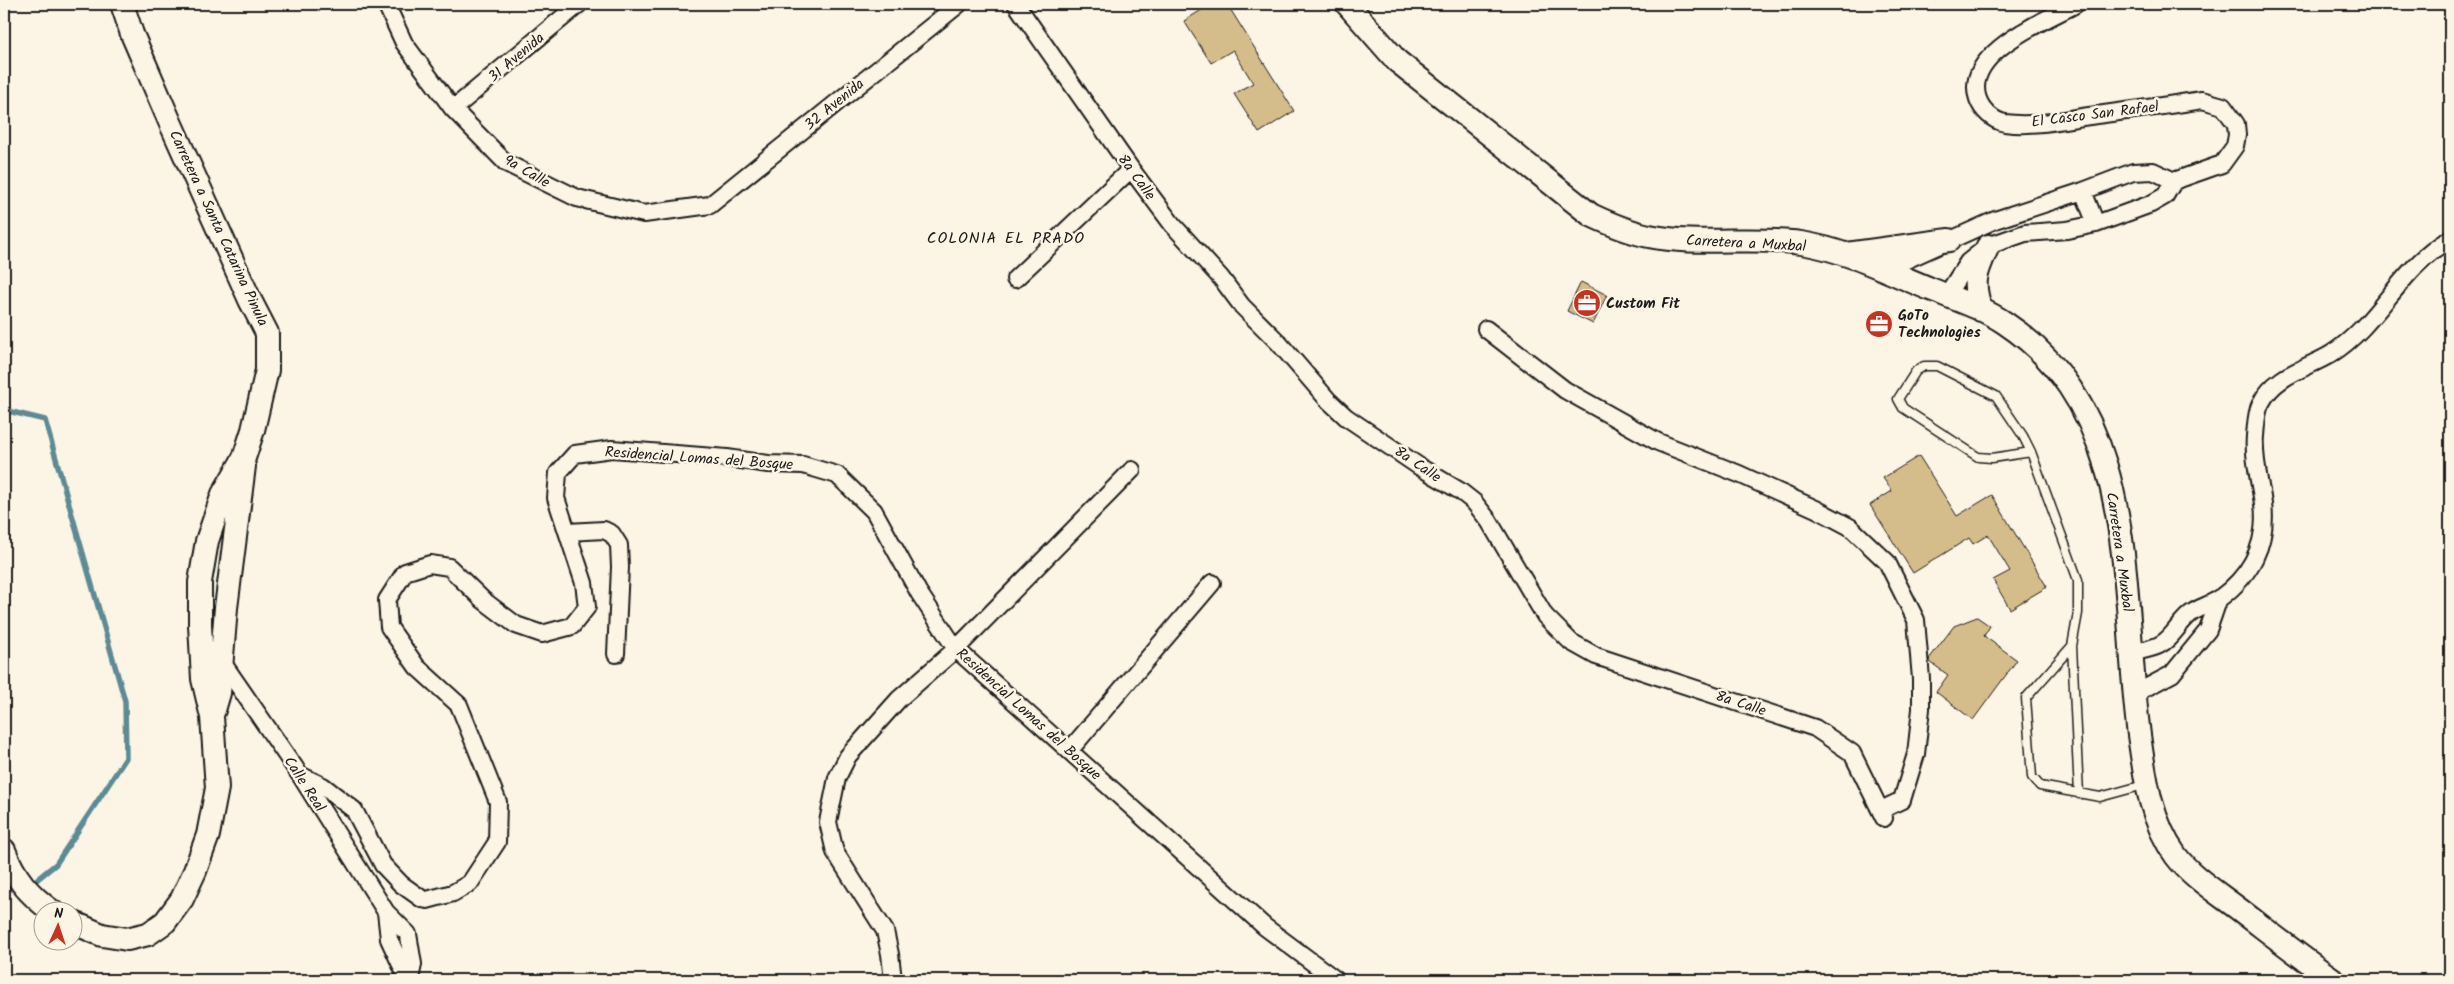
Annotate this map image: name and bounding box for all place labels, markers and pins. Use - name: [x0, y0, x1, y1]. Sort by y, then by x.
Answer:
- office icon: Custom Fit: [1572, 288, 1602, 318]
- place label: Custom Fit: [1606, 292, 1680, 316]
- place label: GoTo Technologies: [1898, 304, 1981, 345]
- office icon: GoTo Technologies: [1864, 309, 1894, 339]

